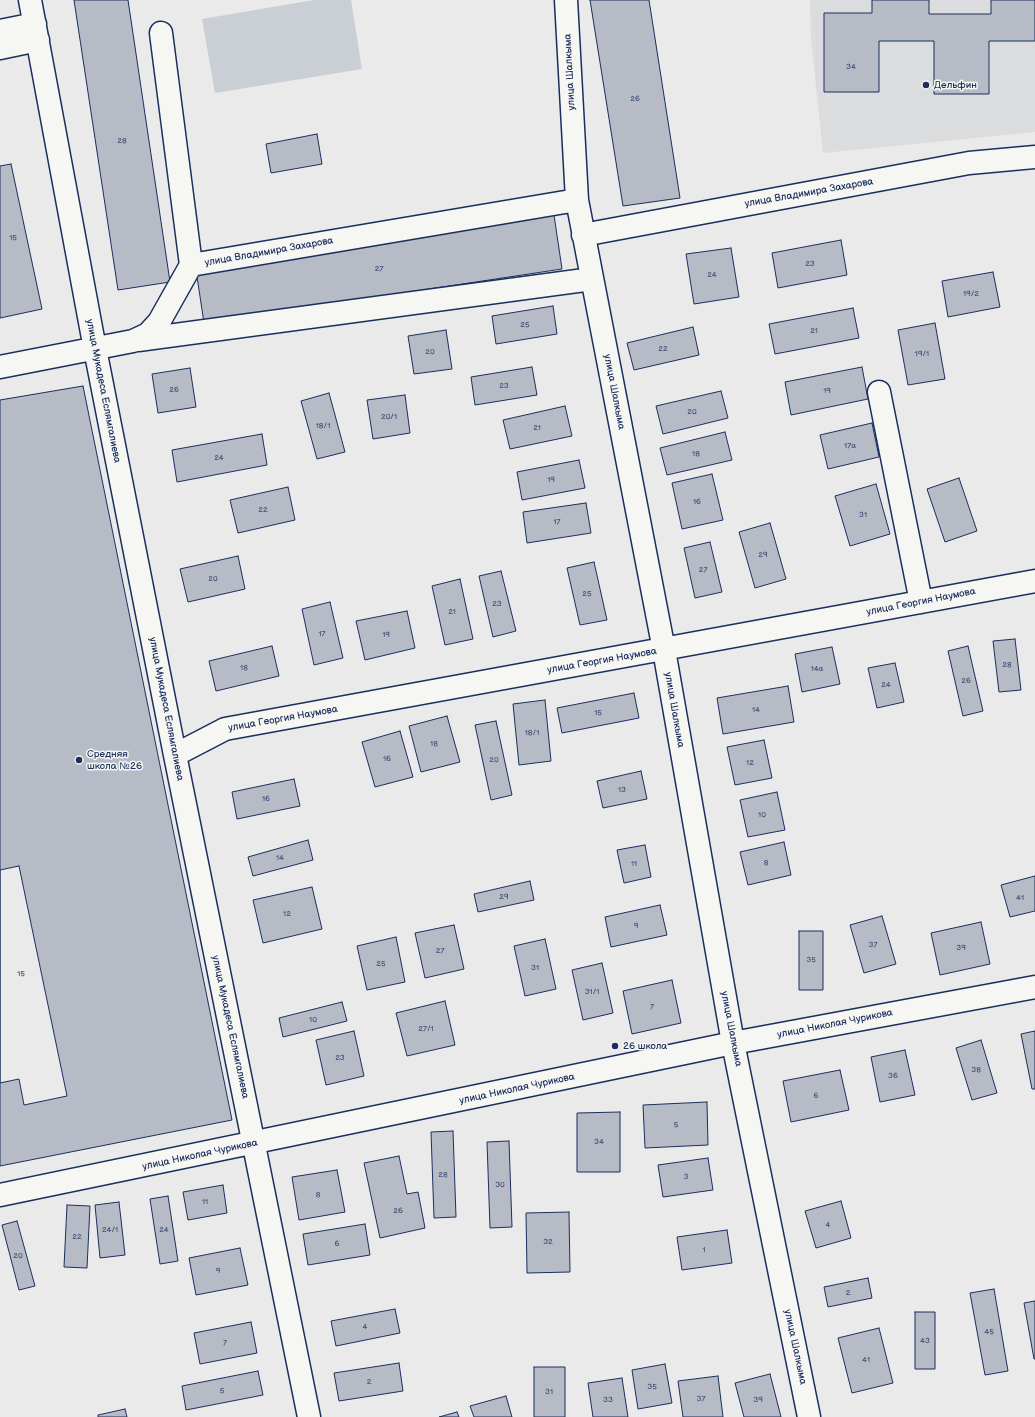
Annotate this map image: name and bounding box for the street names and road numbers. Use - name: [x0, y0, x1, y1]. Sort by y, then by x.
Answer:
- street label: улица Шалкыма: [562, 33, 578, 111]
- street label: улица Владимира Захарова: [744, 176, 874, 210]
- street label: улица Владимира Захарова: [204, 235, 334, 269]
- street label: улица Мукадеса Еслямгалиева: [83, 318, 123, 464]
- street label: улица Шалкыма: [601, 353, 627, 431]
- street label: улица Георгия Наумова: [865, 586, 977, 618]
- street label: улица Мукадеса Еслямгалиева: [146, 636, 186, 782]
- street label: улица Георгия Наумова: [546, 645, 658, 677]
- street label: улица Шалкыма: [661, 671, 687, 749]
- street label: улица Георгия Наумова: [227, 703, 339, 735]
- street label: улица Мукадеса Еслямгалиева: [209, 954, 251, 1100]
- street label: улица Шалкыма: [718, 990, 744, 1068]
- street label: улица Николая Чурикова: [776, 1007, 894, 1041]
- street label: улица Николая Чурикова: [458, 1071, 576, 1107]
- street label: улица Николая Чурикова: [141, 1137, 259, 1173]
- street label: улица Шалкыма: [781, 1308, 809, 1386]

